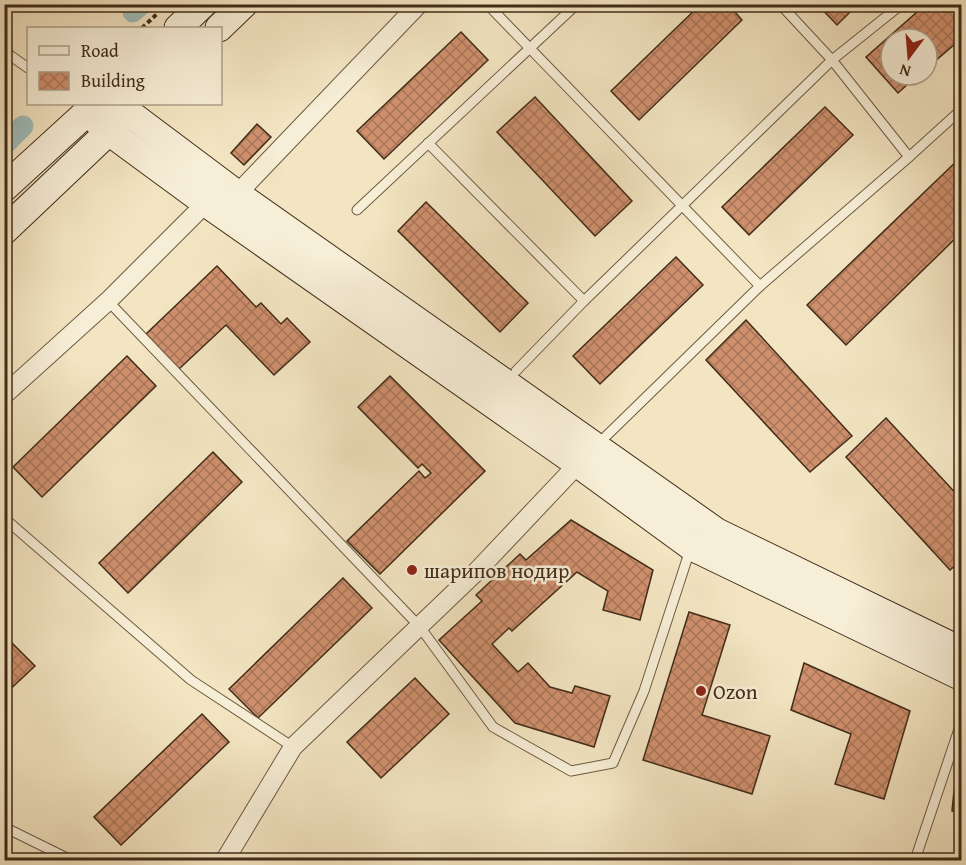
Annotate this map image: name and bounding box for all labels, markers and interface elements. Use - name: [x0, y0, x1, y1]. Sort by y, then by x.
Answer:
- legend: [27, 27, 222, 105]
- north arrow: [879, 27, 939, 87]
- text: Road: [81, 37, 119, 64]
- text: N: [896, 58, 913, 84]
- text: Building: [81, 67, 145, 94]
- place label: шарипов нодир: [424, 555, 569, 586]
- marker: шарипов нодир: [405, 563, 419, 577]
- place label: Ozon: [713, 676, 758, 707]
- marker: Ozon: [694, 684, 708, 698]

